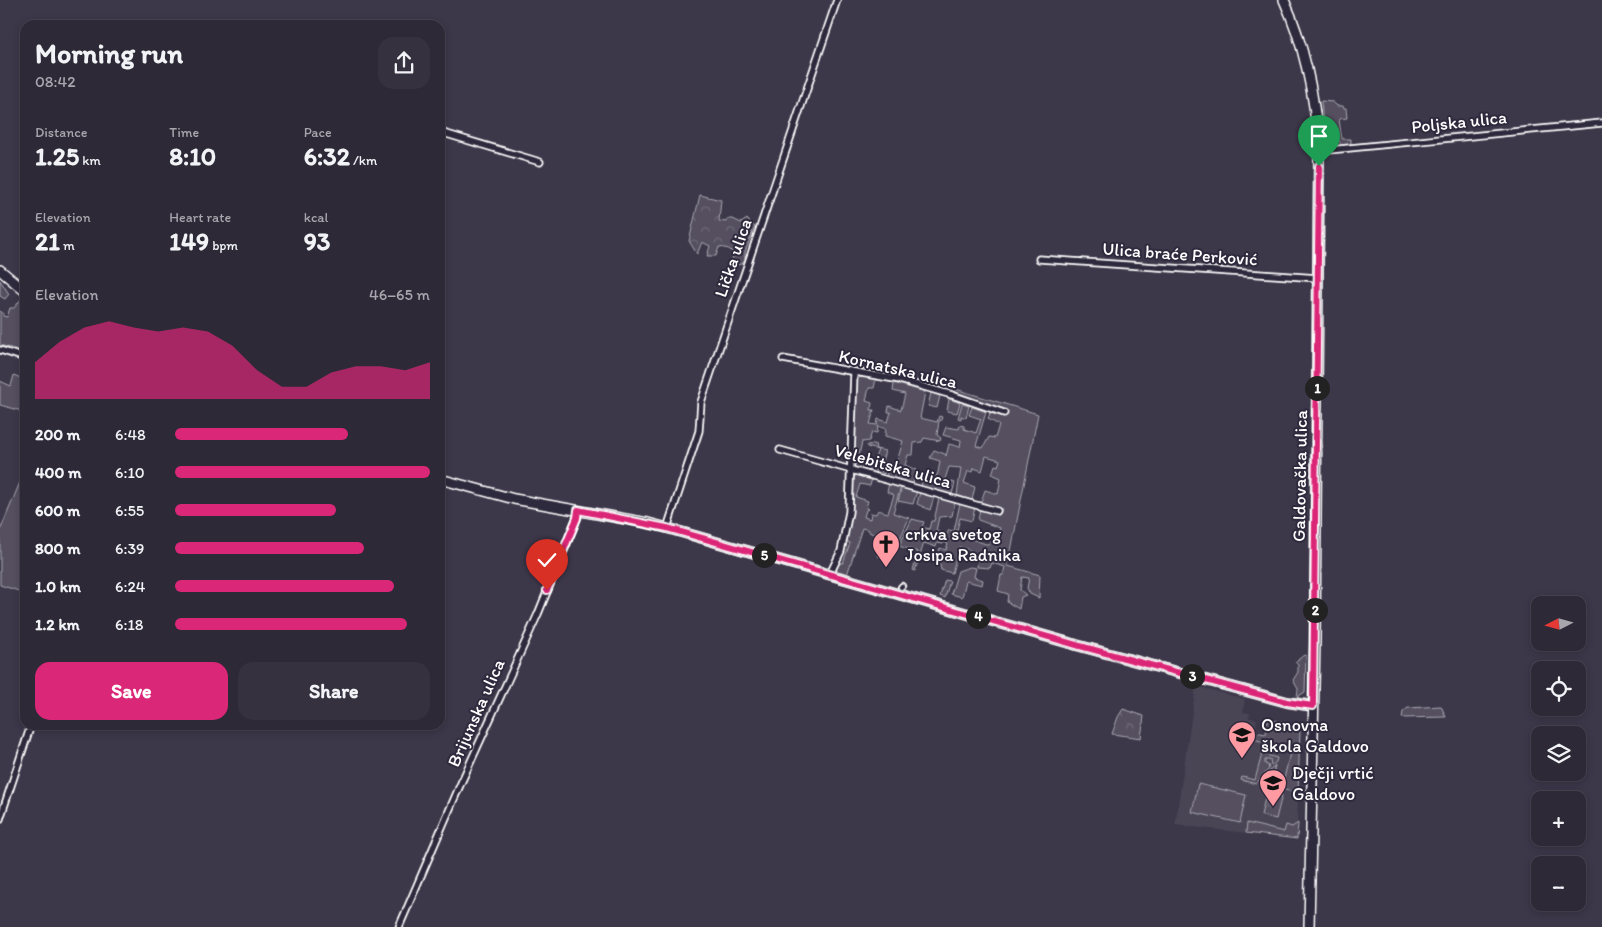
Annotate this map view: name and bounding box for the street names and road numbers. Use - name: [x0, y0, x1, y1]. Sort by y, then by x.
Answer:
- street label: Poljska ulica: [1410, 106, 1508, 138]
- street label: Lička ulica: [709, 216, 757, 300]
- street label: Ulica braće Perković: [1102, 238, 1258, 270]
- street label: Kornatska ulica: [837, 345, 960, 393]
- street label: Galdovačka ulica: [1288, 409, 1312, 542]
- street label: Velebitska ulica: [832, 439, 955, 493]
- street label: Brijunska ulica: [442, 655, 510, 770]

